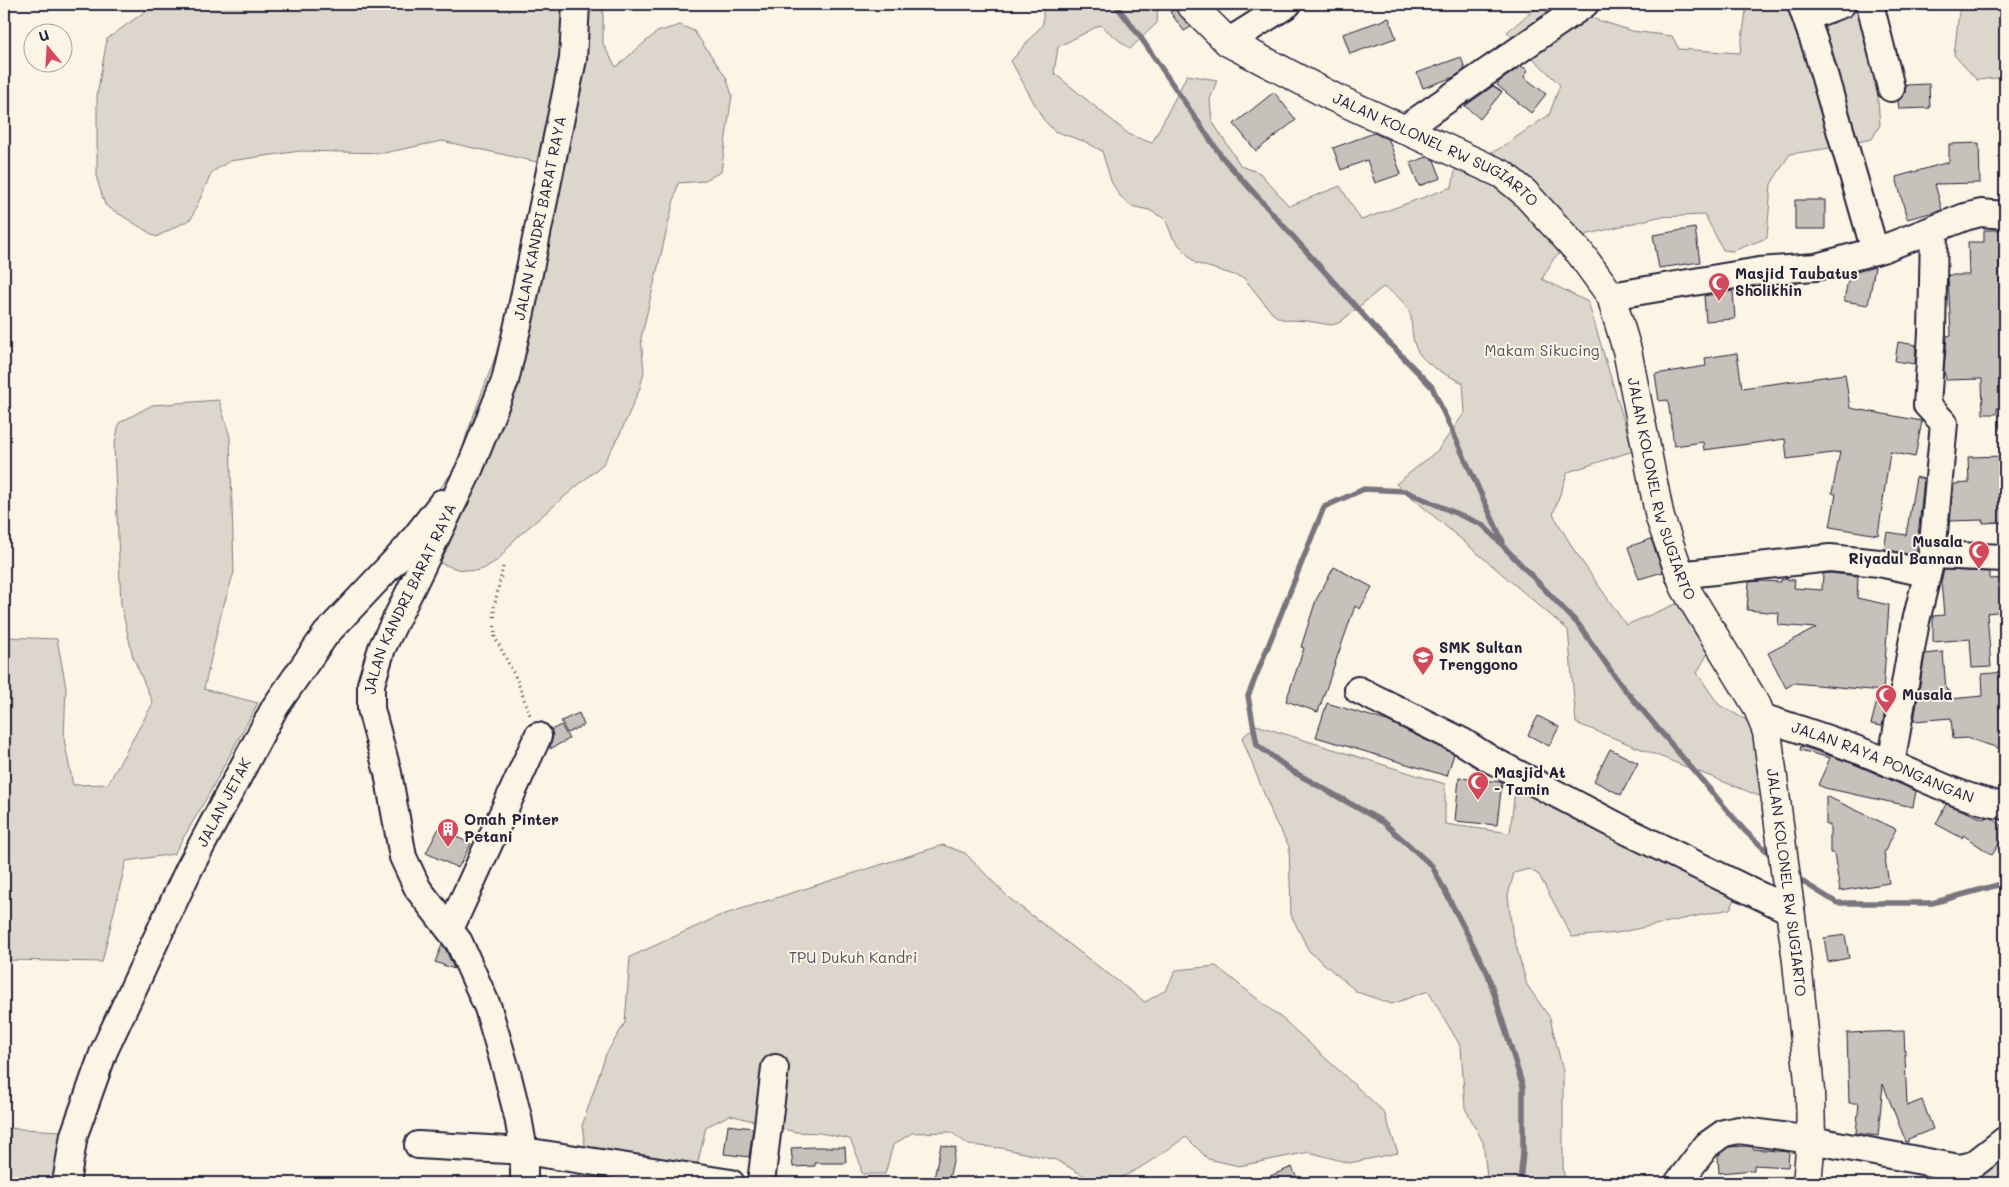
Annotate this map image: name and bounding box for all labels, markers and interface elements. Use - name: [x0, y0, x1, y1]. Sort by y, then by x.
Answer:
- north arrow: [22, 22, 72, 72]
- text: U: [36, 25, 51, 46]
- street label: JALAN KOLONEL RW SUGIARTO: [1330, 87, 1543, 210]
- street label: JALAN KANDRI BARAT RAYA: [508, 114, 570, 322]
- place label: Masjid Taubatus Sholikhin: [1735, 263, 1858, 300]
- mosque icon: Masjid Taubatus Sholikhin: [1707, 271, 1731, 302]
- park label: Makam Sikucing: [1485, 340, 1600, 360]
- street label: JALAN KOLONEL RW SUGIARTO: [1624, 376, 1701, 604]
- street label: JALAN KANDRI BARAT RAYA: [360, 500, 460, 695]
- place label: Musala Riyadul Bannan: [1848, 531, 1963, 568]
- mosque icon: Musala Riyadul Bannan: [1967, 539, 1991, 570]
- place label: SMK Sultan Trenggono: [1439, 637, 1522, 674]
- school or university icon: SMK Sultan Trenggono: [1411, 645, 1435, 676]
- mosque icon: Musala: [1874, 683, 1898, 714]
- place label: Musala: [1902, 684, 1953, 704]
- street label: JALAN RAYA PONGANGAN: [1789, 716, 1977, 807]
- street label: JALAN JETAK: [192, 754, 255, 850]
- place label: Masjid At - Tamin: [1494, 762, 1566, 799]
- street label: JALAN KOLONEL RW SUGIARTO: [1763, 767, 1811, 998]
- mosque icon: Masjid At - Tamin: [1466, 770, 1490, 801]
- place label: Omah Pinter Petani: [464, 809, 559, 846]
- building icon: Omah Pinter Petani: [436, 817, 460, 848]
- park label: TPU Dukuh Kandri: [789, 947, 917, 967]

